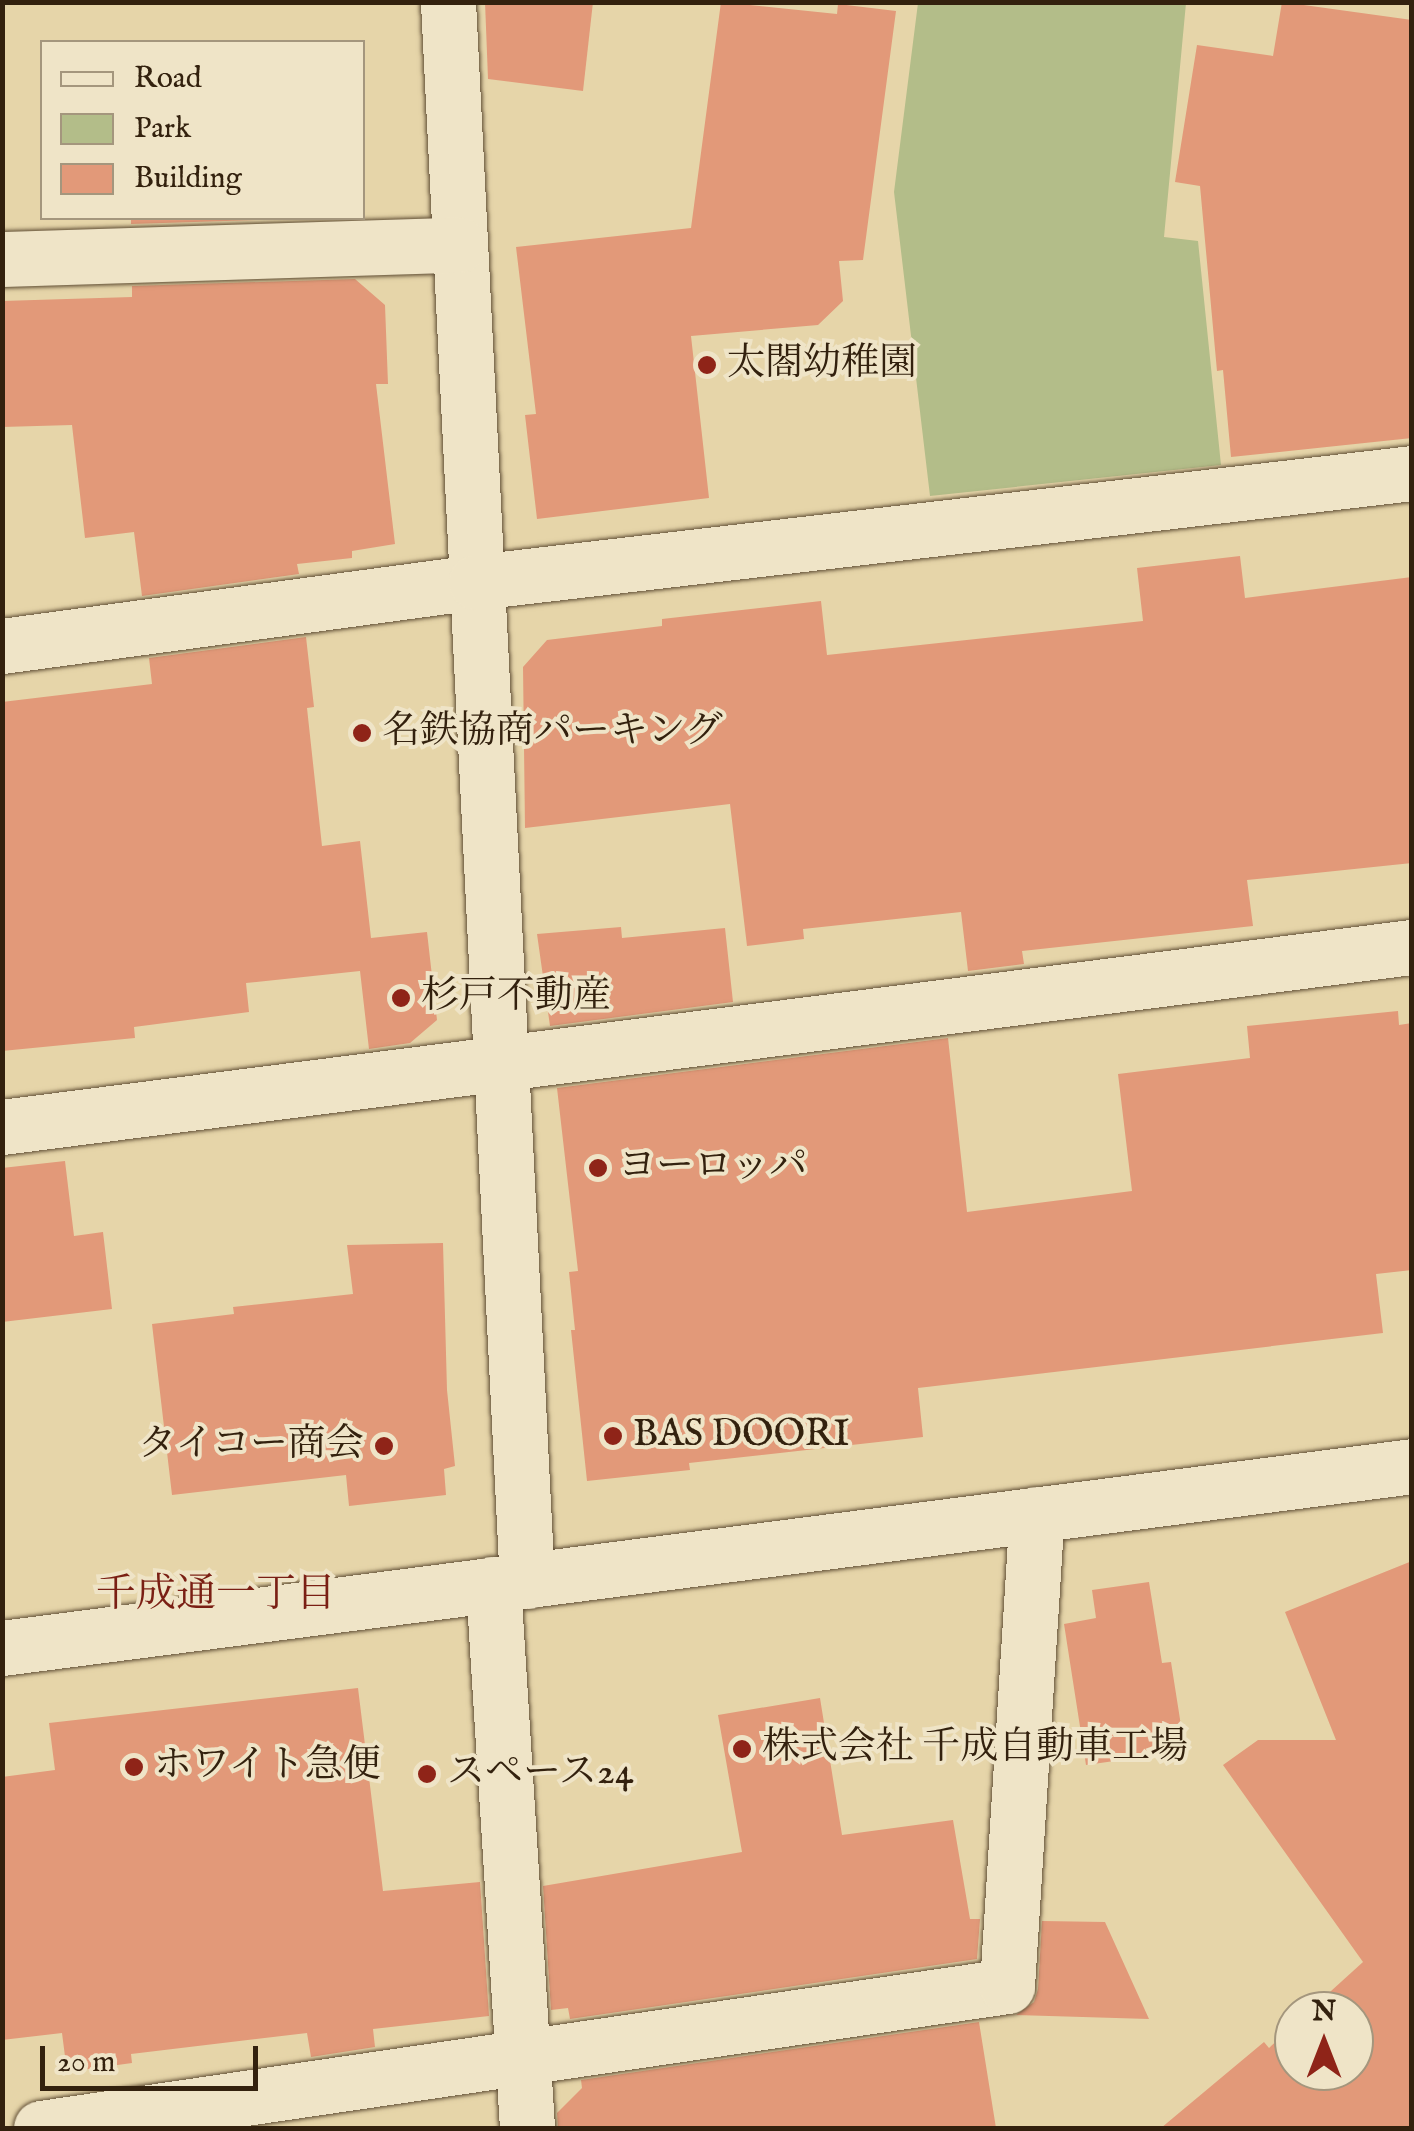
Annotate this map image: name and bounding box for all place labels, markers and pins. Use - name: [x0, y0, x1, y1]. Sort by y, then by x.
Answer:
- place label: 太閤幼稚園: [727, 342, 917, 388]
- marker: 太閤幼稚園: [696, 354, 718, 376]
- place label: 名鉄協商パーキング: [382, 710, 724, 756]
- marker: 名鉄協商パーキング: [351, 722, 373, 744]
- place label: 杉戸不動産: [421, 975, 611, 1021]
- marker: 杉戸不動産: [390, 987, 412, 1009]
- place label: ヨーロッパ: [618, 1145, 808, 1191]
- marker: ヨーロッパ: [587, 1157, 609, 1179]
- place label: BAS DOORI: [633, 1413, 850, 1459]
- place label: タイコー商会: [136, 1423, 364, 1469]
- marker: BAS DOORI: [602, 1425, 624, 1447]
- marker: タイコー商会: [373, 1435, 395, 1457]
- place label: 株式会社 千成自動車工場: [762, 1726, 1188, 1772]
- marker: 株式会社 千成自動車工場: [731, 1738, 753, 1760]
- place label: ホワイト急便: [154, 1744, 382, 1790]
- place label: スペース24: [447, 1751, 635, 1797]
- marker: ホワイト急便: [123, 1756, 145, 1778]
- marker: スペース24: [416, 1763, 438, 1785]

